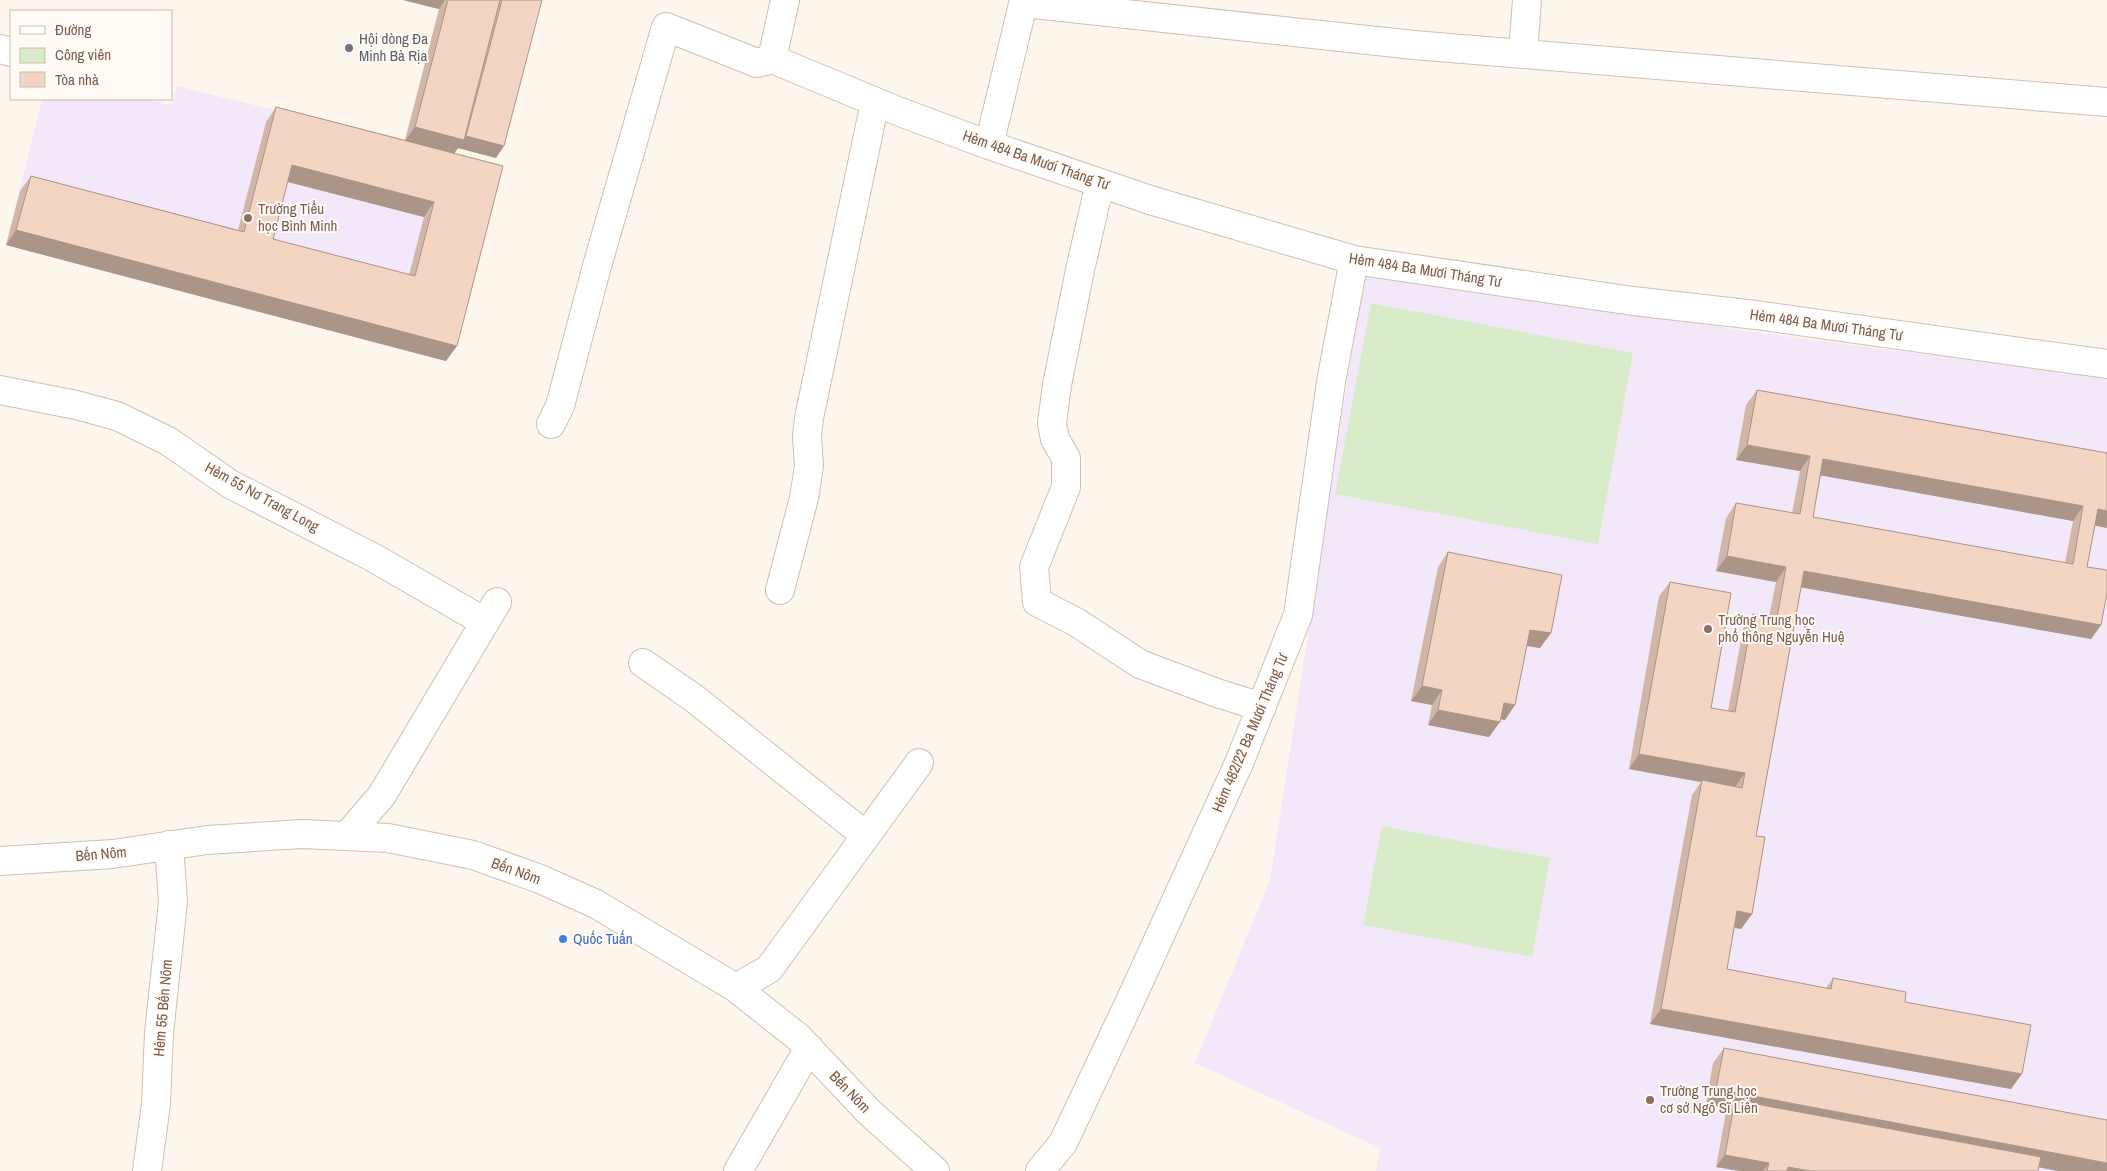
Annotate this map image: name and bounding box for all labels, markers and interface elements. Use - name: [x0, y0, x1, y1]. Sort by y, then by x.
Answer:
- legend: [10, 10, 172, 100]
- text: Đường: [55, 19, 91, 40]
- place label: Hội dòng Đa Minh Bà Rịa: [359, 28, 428, 66]
- marker: Hội dòng Đa Minh Bà Rịa: [343, 42, 355, 54]
- text: Công viên: [55, 44, 111, 65]
- text: Tòa nhà: [55, 69, 99, 90]
- street label: Hẻm 484 Ba Mươi Tháng Tư: [960, 125, 1113, 195]
- place label: Trường Tiểu học Bình Minh: [258, 198, 337, 236]
- marker: Trường Tiểu học Bình Minh: [242, 212, 254, 224]
- street label: Hẻm 484 Ba Mươi Tháng Tư: [1348, 247, 1504, 292]
- street label: Hẻm 484 Ba Mươi Tháng Tư: [1748, 303, 1905, 346]
- street label: Hẻm 55 Nơ Trang Long: [201, 456, 323, 537]
- place label: Trường Trung học phổ thông Nguyễn Huệ: [1718, 609, 1845, 647]
- marker: Trường Trung học phổ thông Nguyễn Huệ: [1702, 623, 1714, 635]
- street label: Hẻm 482/22 Ba Mươi Tháng Tư: [1206, 649, 1293, 816]
- street label: Bến Nôm: [74, 841, 127, 866]
- street label: Bến Nôm: [488, 852, 544, 889]
- place label: Quốc Tuấn: [573, 928, 633, 949]
- marker: Quốc Tuấn: [557, 933, 569, 945]
- street label: Hẻm 55 Bến Nôm: [148, 958, 177, 1058]
- street label: Bến Nôm: [825, 1066, 876, 1117]
- place label: Trường Trung học cơ sở Ngô Sĩ Liên: [1660, 1080, 1758, 1118]
- marker: Trường Trung học cơ sở Ngô Sĩ Liên: [1644, 1094, 1656, 1106]

